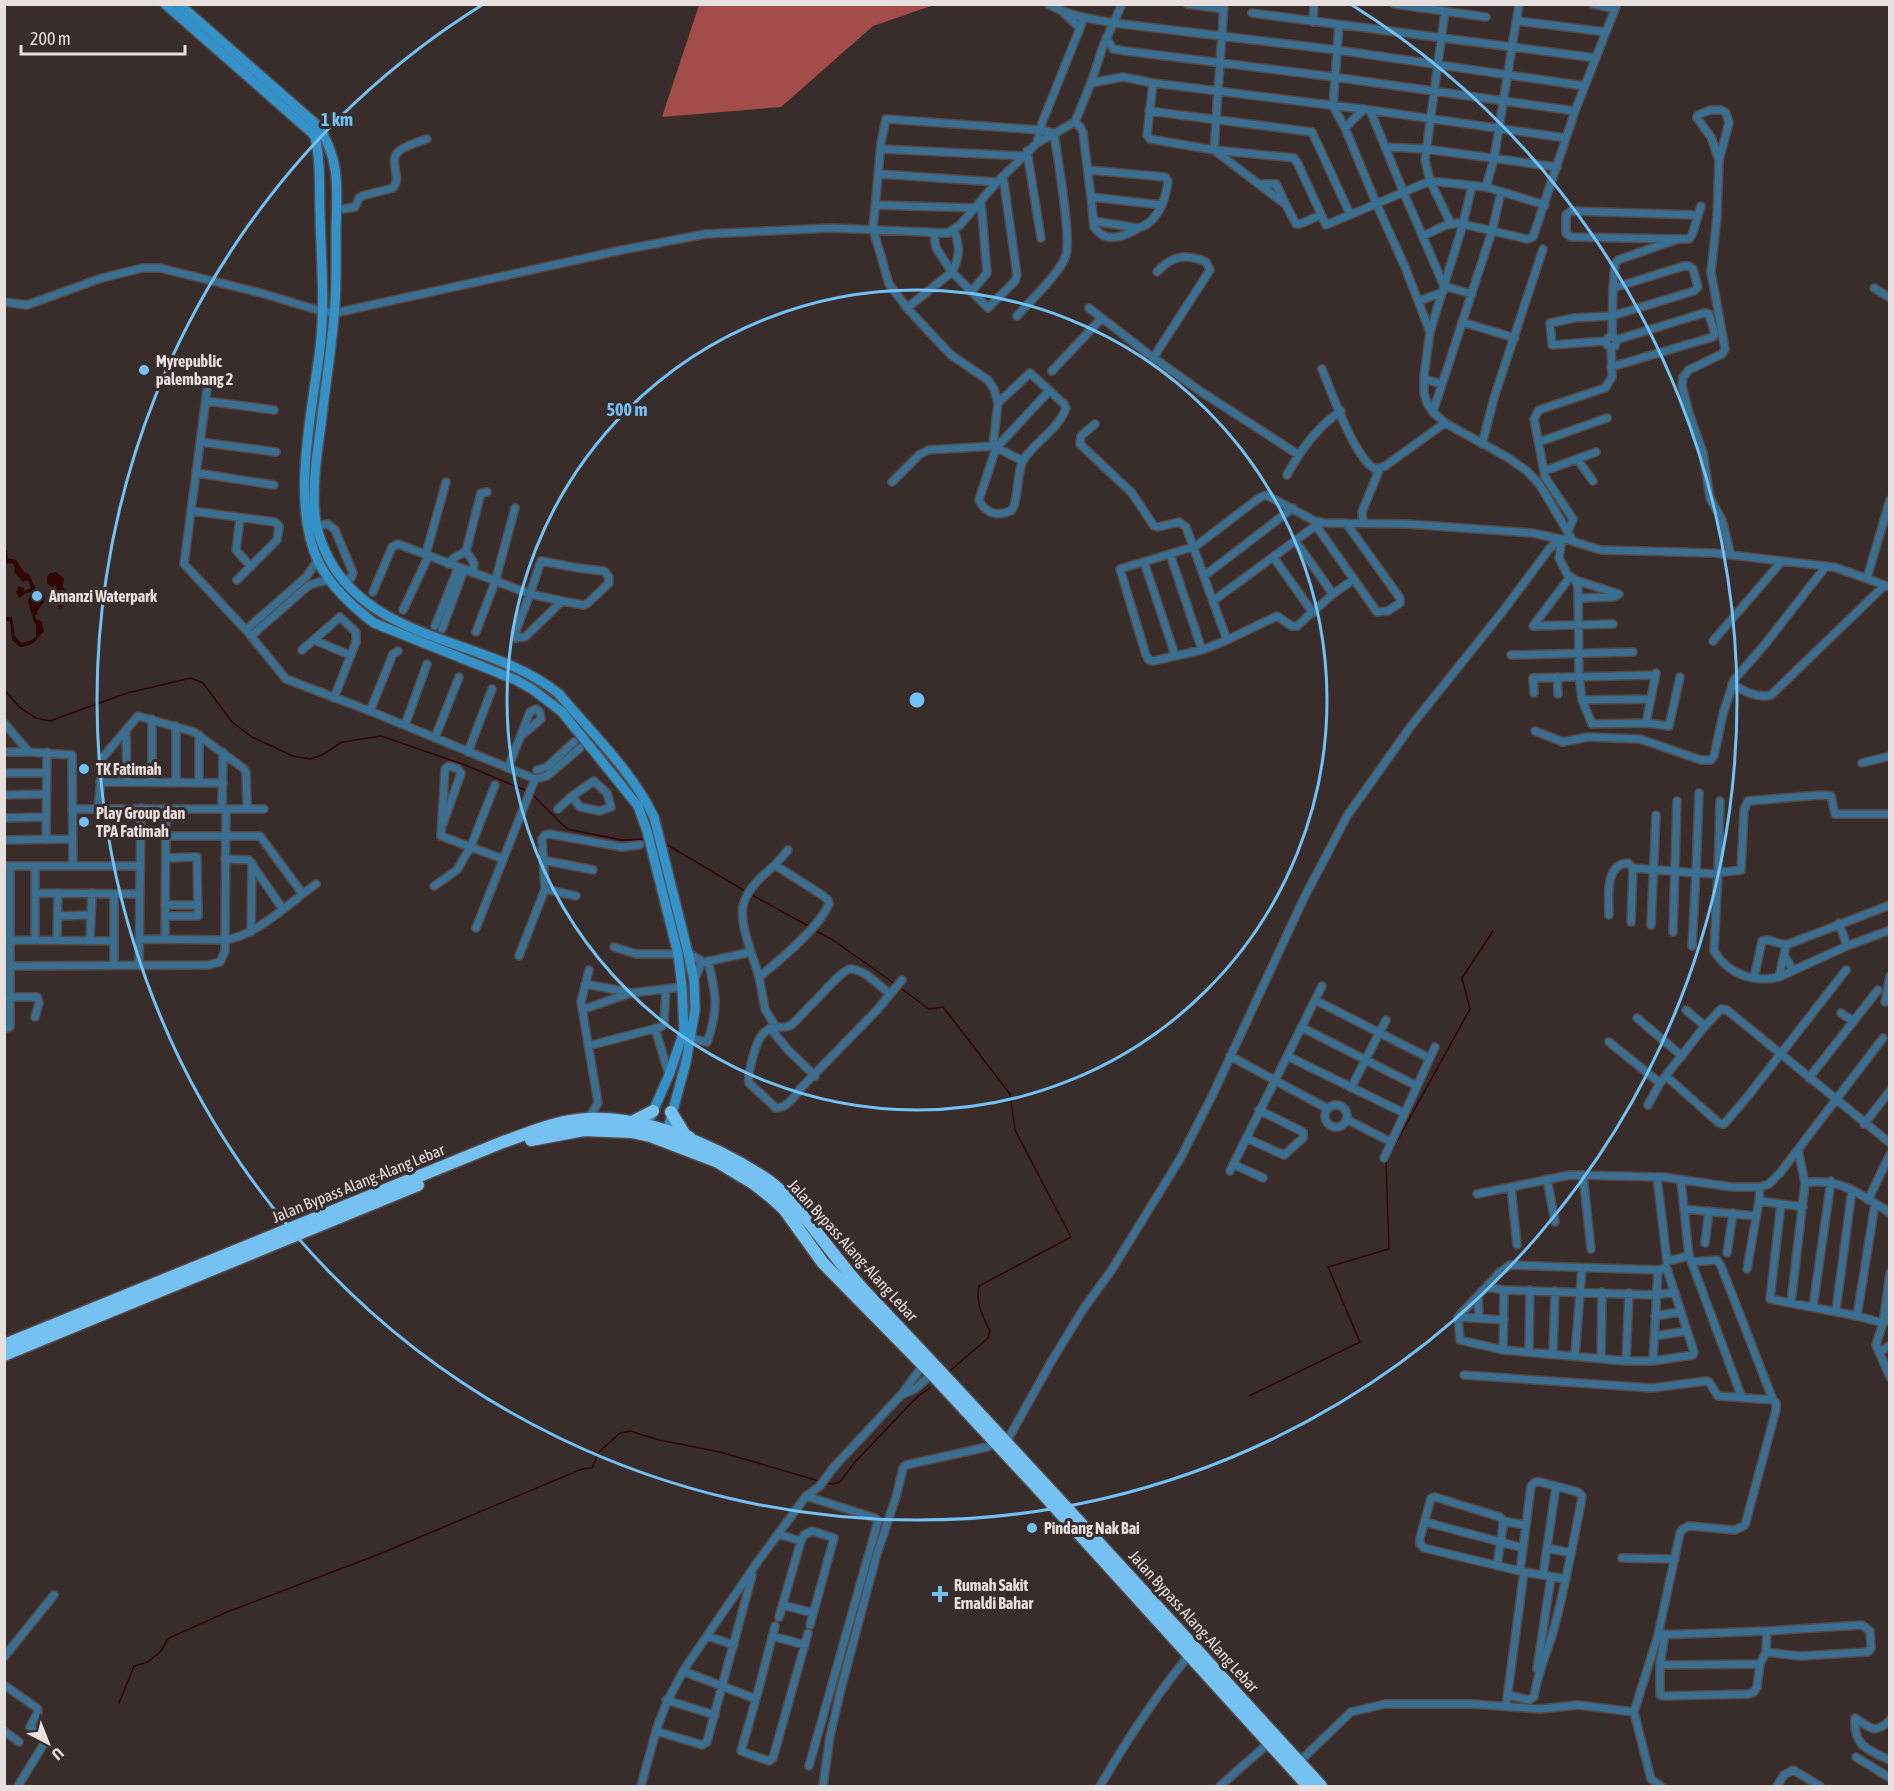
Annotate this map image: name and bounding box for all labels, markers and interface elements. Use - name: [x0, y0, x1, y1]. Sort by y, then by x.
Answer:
- scale bar: [21, 18, 184, 56]
- text: 200 m: [30, 28, 71, 49]
- text: 1 km: [321, 109, 353, 130]
- place label: Myrepublic palembang 2: [156, 352, 233, 388]
- marker: Myrepublic palembang 2: [137, 363, 151, 377]
- text: 500 m: [607, 399, 647, 420]
- place label: Amanzi Waterpark: [48, 587, 158, 605]
- marker: Amanzi Waterpark: [30, 589, 44, 603]
- centre of rings: [907, 690, 927, 710]
- place label: TK Fatimah: [96, 760, 162, 778]
- marker: TK Fatimah: [77, 762, 91, 776]
- place label: Play Group dan TPA Fatimah: [96, 804, 186, 840]
- marker: Play Group dan TPA Fatimah: [77, 815, 91, 829]
- street label: Jalan Bypass Alang-Alang Lebar: [269, 1140, 448, 1227]
- street label: Jalan Bypass Alang-Alang Lebar: [784, 1175, 922, 1325]
- place label: Pindang Nak Bai: [1044, 1519, 1140, 1537]
- marker: Pindang Nak Bai: [1025, 1521, 1039, 1535]
- street label: Jalan Bypass Alang-Alang Lebar: [1125, 1546, 1263, 1696]
- place label: Rumah Sakit Ernaldi Bahar: [954, 1576, 1033, 1612]
- marker: Rumah Sakit Ernaldi Bahar: [931, 1585, 949, 1603]
- north arrow: [18, 1713, 78, 1773]
- text: U: [49, 1744, 68, 1764]

